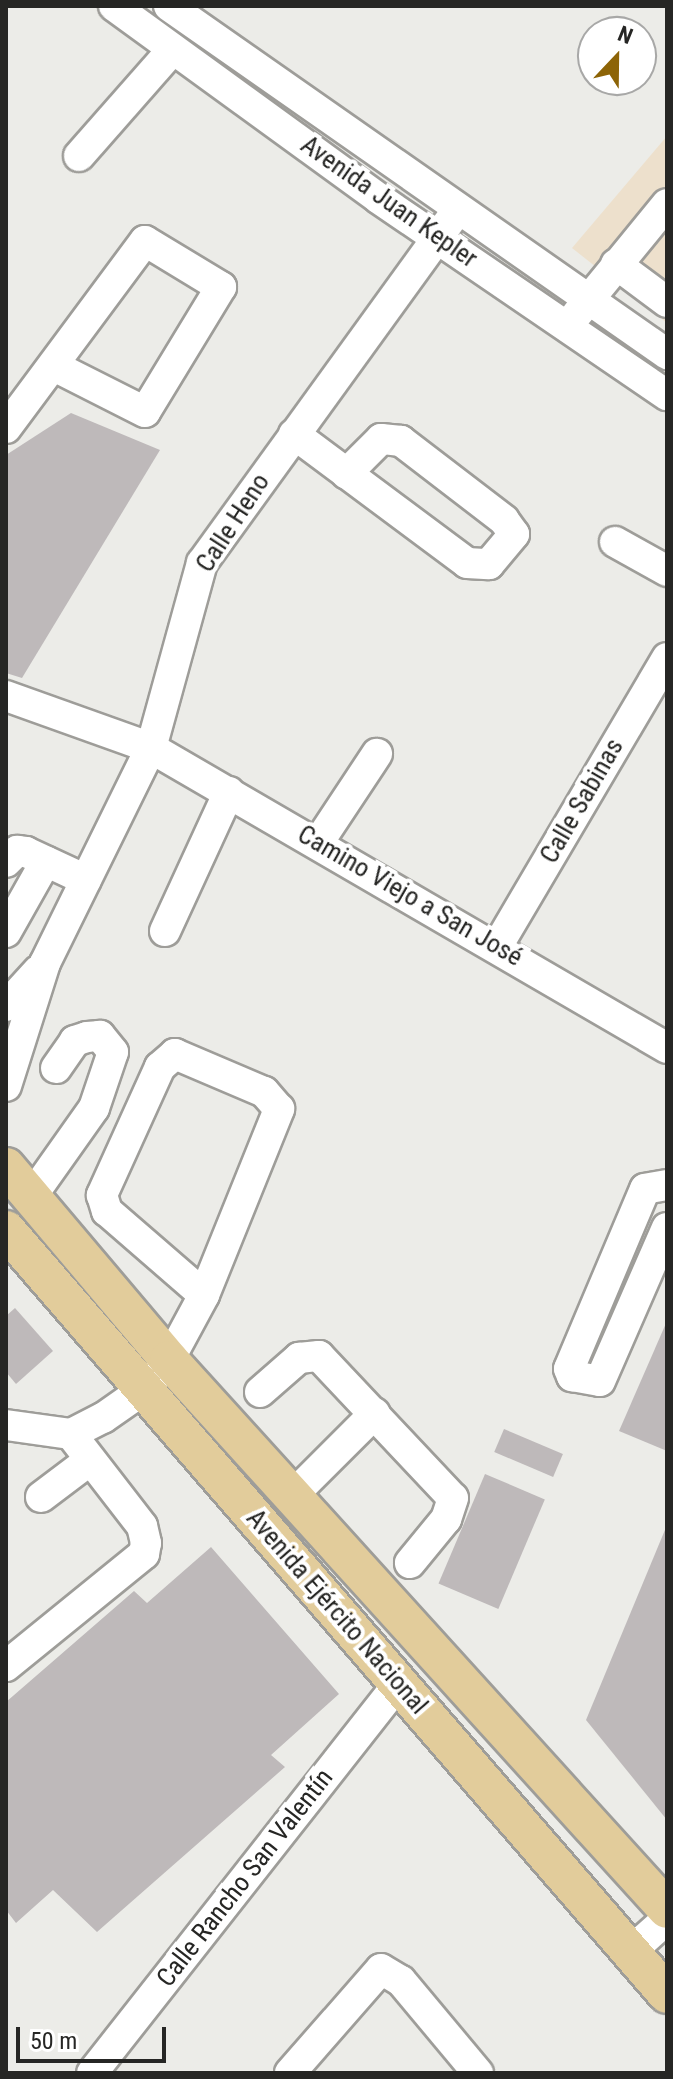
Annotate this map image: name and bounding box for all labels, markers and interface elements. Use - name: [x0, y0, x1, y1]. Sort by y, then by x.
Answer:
- north arrow: [577, 16, 657, 96]
- text: N: [614, 21, 636, 49]
- street label: Avenida Juan Kepler: [295, 129, 483, 275]
- street label: Calle Heno: [190, 468, 276, 578]
- street label: Calle Sabinas: [534, 733, 630, 869]
- street label: Camino Viejo a San José: [292, 819, 528, 973]
- street label: Avenida Ejército Nacional: [240, 1503, 434, 1721]
- street label: Calle Rancho San Valentín: [150, 1763, 340, 1993]
- scale bar: [20, 2011, 170, 2061]
- text: 50 m: [30, 2027, 77, 2055]

